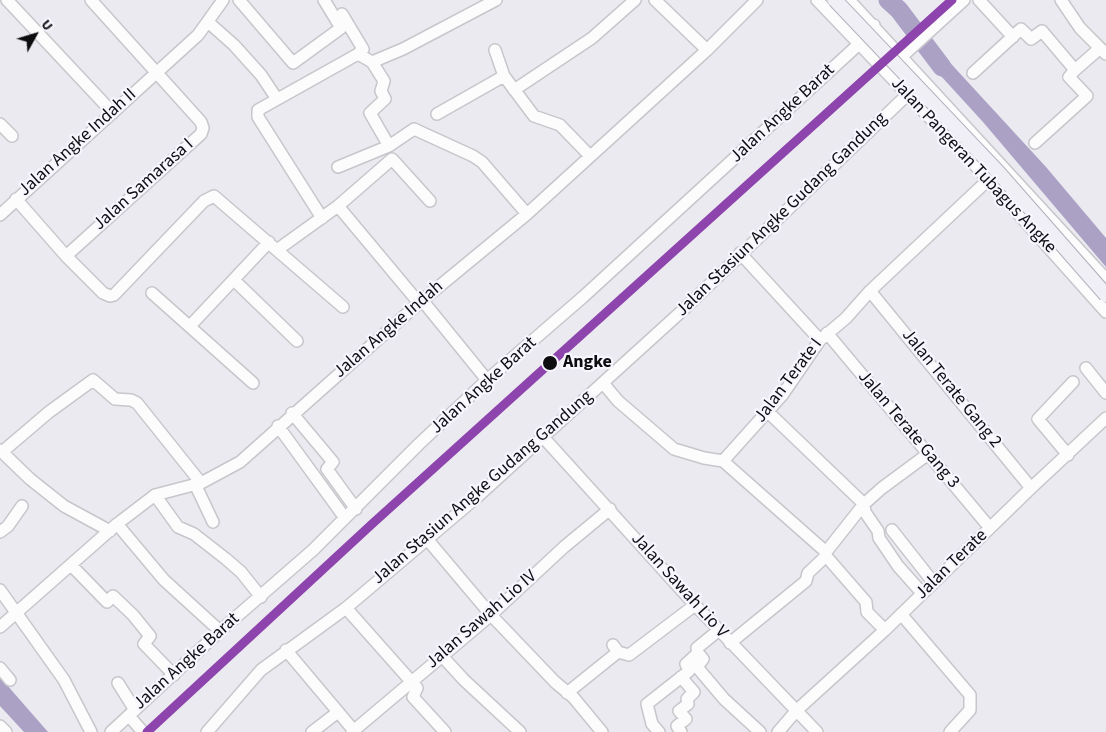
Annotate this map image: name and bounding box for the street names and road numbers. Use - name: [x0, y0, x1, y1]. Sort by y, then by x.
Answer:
- street label: Jalan Angke Barat: [726, 60, 840, 168]
- street label: Jalan Pangeran Tubagus Angke: [886, 73, 1060, 259]
- street label: Jalan Angke Indah II: [15, 84, 141, 202]
- street label: Jalan Stasiun Angke Gudang Gandung: [672, 108, 892, 322]
- street label: Jalan Samarasa I: [89, 134, 199, 236]
- street label: Jalan Angke Indah: [330, 277, 448, 383]
- street label: Jalan Terate Gang 2: [896, 325, 1006, 453]
- street label: Jalan Angke Barat: [427, 333, 541, 439]
- street label: Jalan Terate I: [750, 335, 828, 427]
- street label: Jalan Terate Gang 3: [853, 367, 963, 493]
- street label: Jalan Stasiun Angke Gudang Gandung: [368, 386, 598, 590]
- street label: Jalan Terate: [912, 525, 992, 605]
- street label: Jalan Sawah Lio V: [626, 529, 732, 643]
- street label: Jalan Sawah Lio IV: [422, 566, 542, 674]
- street label: Jalan Angke Barat: [130, 609, 244, 715]

